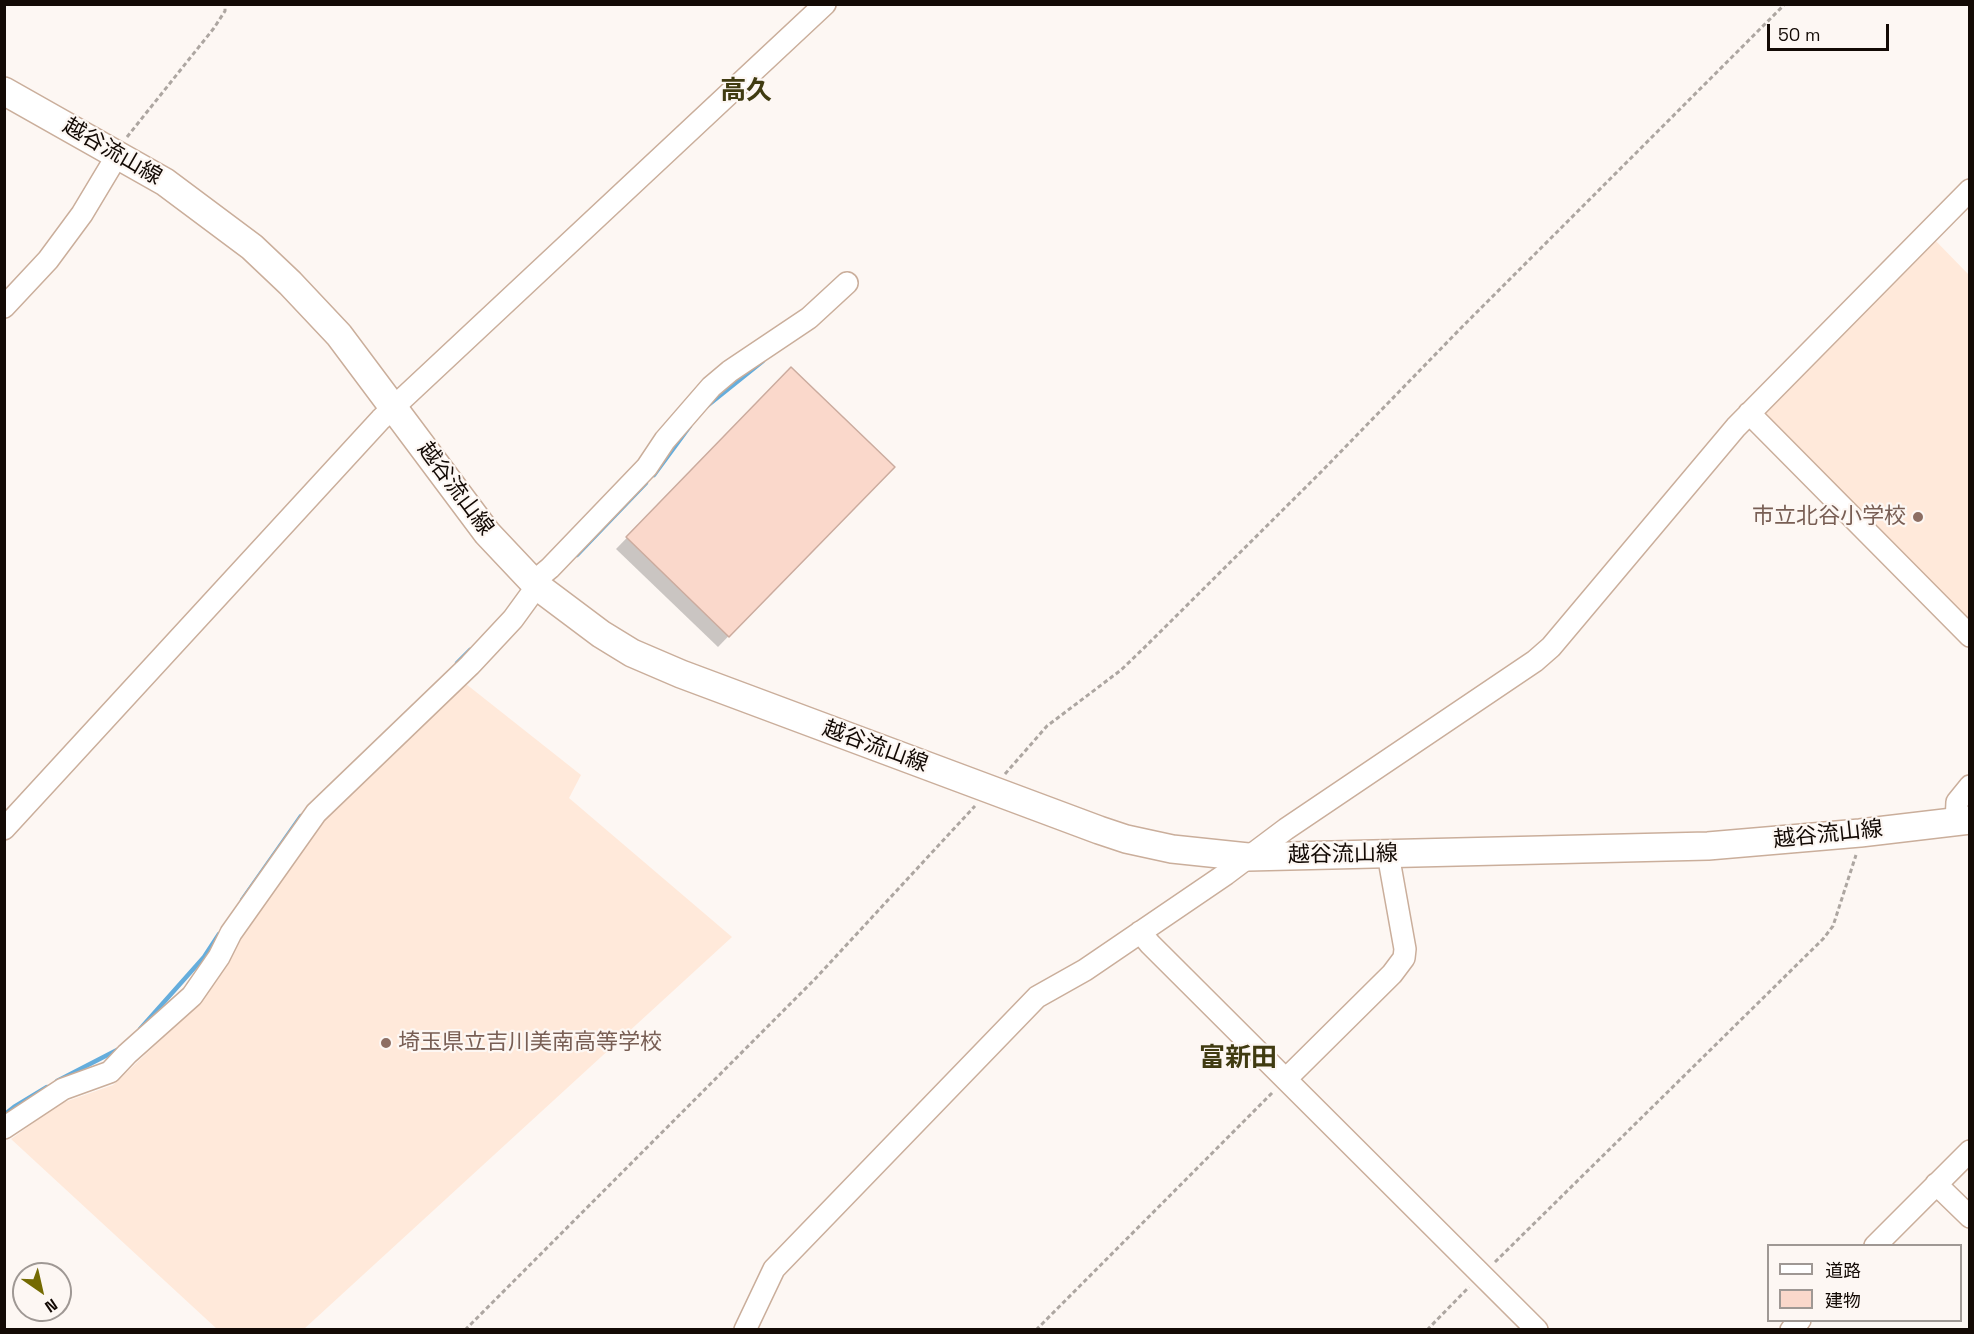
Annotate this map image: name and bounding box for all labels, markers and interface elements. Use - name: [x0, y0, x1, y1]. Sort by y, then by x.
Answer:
- scale bar: [1770, 12, 1892, 50]
- text: 50 m: [1778, 23, 1820, 46]
- district label: 高久: [720, 76, 772, 108]
- street label: 越谷流山線: [58, 113, 166, 191]
- street label: 越谷流山線: [411, 437, 499, 541]
- place label: 市立北谷小学校: [1752, 504, 1906, 530]
- marker: 市立北谷小学校: [1911, 510, 1925, 524]
- street label: 越谷流山線: [819, 716, 931, 778]
- street label: 越谷流山線: [1772, 816, 1884, 854]
- street label: 越谷流山線: [1288, 841, 1398, 869]
- place label: 埼玉県立吉川美南高等学校: [398, 1030, 662, 1056]
- marker: 埼玉県立吉川美南高等学校: [379, 1036, 393, 1050]
- district label: 富新田: [1199, 1043, 1277, 1075]
- legend: [1767, 1244, 1962, 1322]
- text: 道路: [1825, 1259, 1861, 1282]
- north arrow: [12, 1262, 72, 1322]
- text: 建物: [1825, 1289, 1861, 1312]
- text: N: [41, 1294, 62, 1317]

